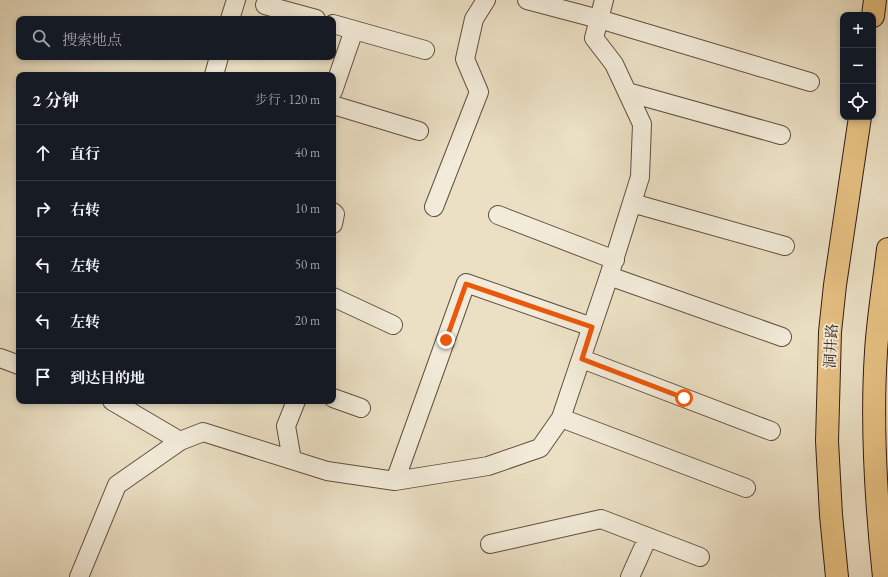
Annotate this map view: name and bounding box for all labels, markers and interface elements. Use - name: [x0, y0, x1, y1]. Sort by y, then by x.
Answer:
- map controls: [840, 12, 876, 120]
- button: +: [840, 12, 876, 48]
- search box: [16, 16, 336, 60]
- icon: search: [30, 27, 52, 49]
- text: 搜索地点: [62, 30, 122, 49]
- button: −: [840, 48, 876, 84]
- button: locate: [840, 84, 876, 120]
- text: 2 分钟: [32, 89, 79, 111]
- text: 步行 · 120 m: [255, 91, 320, 108]
- icon: ahead: [32, 142, 54, 164]
- text: 直行: [70, 144, 100, 163]
- text: 40 m: [295, 144, 320, 161]
- icon: right: [32, 198, 54, 220]
- text: 右转: [70, 200, 100, 219]
- text: 10 m: [295, 200, 320, 217]
- icon: left: [32, 254, 54, 276]
- text: 左转: [70, 256, 100, 275]
- text: 50 m: [295, 256, 320, 273]
- icon: left: [32, 310, 54, 332]
- text: 左转: [70, 312, 100, 331]
- text: 20 m: [295, 312, 320, 329]
- street label: 洞井路: [820, 323, 841, 369]
- route end: [437, 331, 455, 349]
- icon: arrive: [32, 366, 54, 388]
- text: 到达目的地: [70, 368, 145, 387]
- route start: [675, 389, 693, 407]

